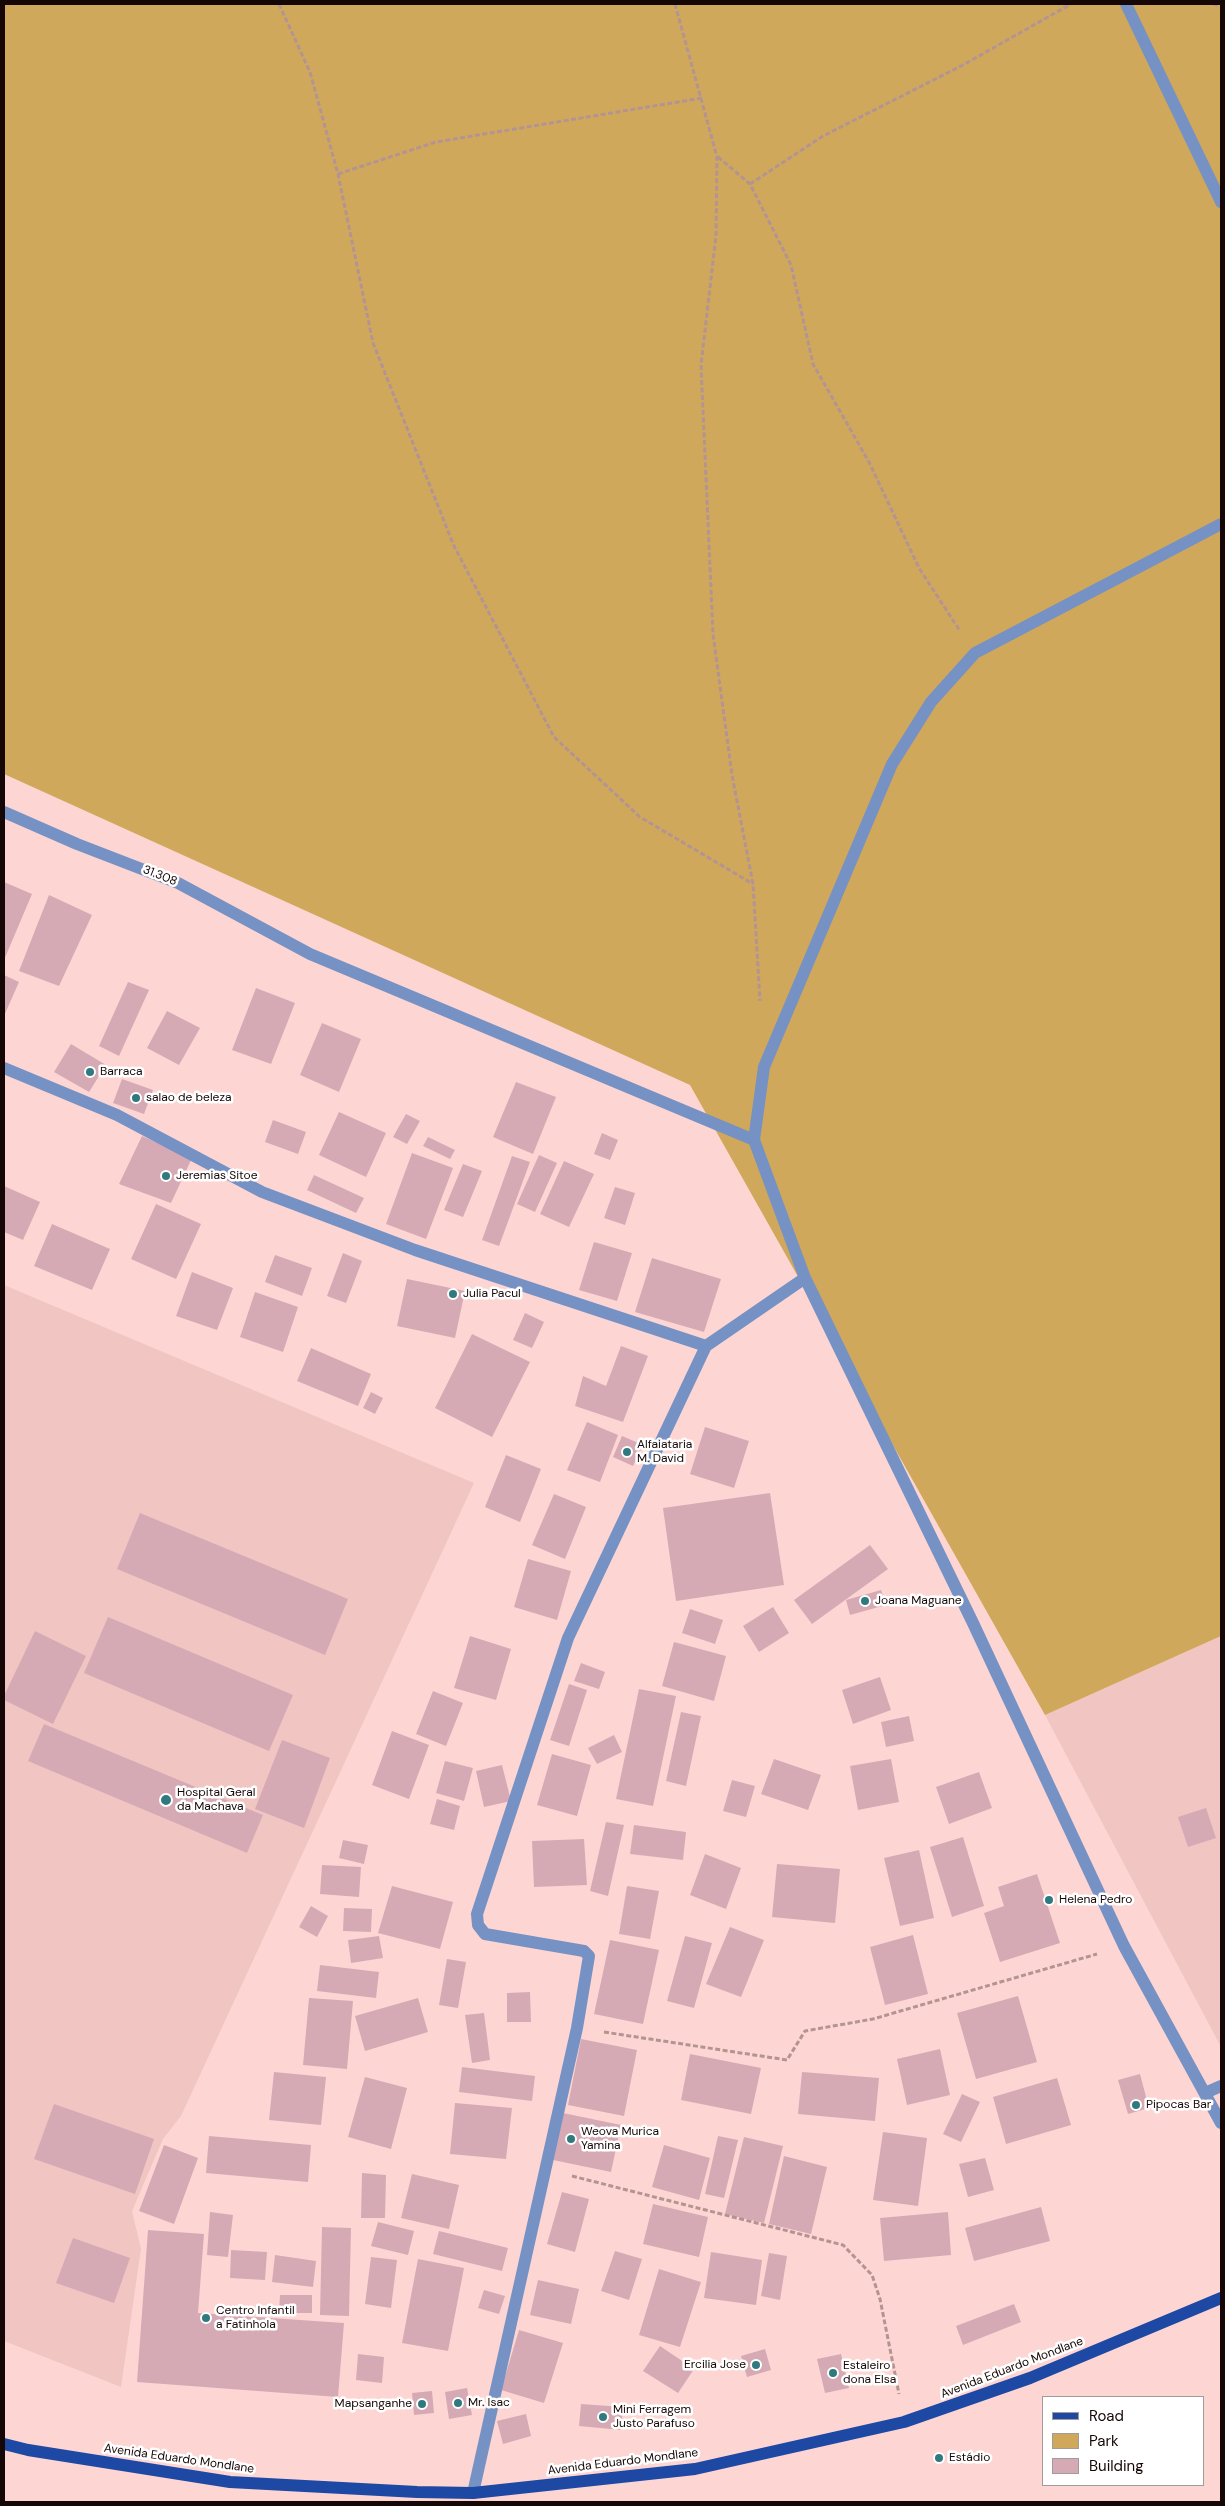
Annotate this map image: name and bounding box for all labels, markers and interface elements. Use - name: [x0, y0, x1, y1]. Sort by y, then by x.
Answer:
- street label: 31.308: [141, 863, 179, 889]
- place label: Barraca: [100, 1065, 143, 1079]
- marker: Barraca: [84, 1066, 96, 1078]
- place label: salao de beleza: [146, 1091, 231, 1105]
- marker: salao de beleza: [130, 1092, 142, 1104]
- place label: Jeremias Sitoe: [176, 1169, 257, 1183]
- marker: Jeremias Sitoe: [160, 1170, 172, 1182]
- place label: Julia Pacul: [463, 1287, 521, 1301]
- marker: Julia Pacul: [447, 1288, 459, 1300]
- place label: Alfaiataria M. David: [637, 1438, 692, 1466]
- marker: Alfaiataria M. David: [621, 1446, 633, 1458]
- place label: Joana Maguane: [875, 1594, 962, 1608]
- marker: Joana Maguane: [859, 1595, 871, 1607]
- place label: Hospital Geral da Machava: [177, 1786, 255, 1814]
- marker: Hospital Geral da Machava: [159, 1793, 173, 1807]
- place label: Helena Pedro: [1059, 1893, 1132, 1907]
- marker: Helena Pedro: [1043, 1894, 1055, 1906]
- place label: Pipocas Bar: [1146, 2098, 1211, 2112]
- marker: Pipocas Bar: [1130, 2099, 1142, 2111]
- place label: Weova Murica Yamina: [581, 2125, 659, 2153]
- marker: Weova Murica Yamina: [565, 2133, 577, 2145]
- place label: Centro Infantil a Fatinhola: [216, 2304, 295, 2332]
- marker: Centro Infantil a Fatinhola: [200, 2312, 212, 2324]
- street label: Avenida Eduardo Mondlane: [939, 2334, 1085, 2402]
- place label: Ercilia Jose: [684, 2358, 746, 2372]
- marker: Ercilia Jose: [750, 2359, 762, 2371]
- place label: Estaleiro dona Elsa: [843, 2359, 896, 2387]
- marker: Estaleiro dona Elsa: [827, 2367, 839, 2379]
- place label: Mr. Isac: [468, 2396, 510, 2410]
- legend: [1042, 2396, 1205, 2486]
- place label: Mapsanganhe: [335, 2397, 412, 2411]
- marker: Mr. Isac: [452, 2397, 464, 2409]
- marker: Mapsanganhe: [416, 2398, 428, 2410]
- place label: Mini Ferragem Justo Parafuso: [613, 2403, 695, 2431]
- text: Road: [1089, 2406, 1124, 2426]
- marker: Mini Ferragem Justo Parafuso: [597, 2411, 609, 2423]
- text: Park: [1089, 2431, 1119, 2451]
- street label: Avenida Eduardo Mondlane: [103, 2441, 255, 2477]
- street label: Avenida Eduardo Mondlane: [547, 2446, 699, 2478]
- place label: Estádio: [949, 2451, 990, 2465]
- marker: Estádio: [933, 2452, 945, 2464]
- text: Building: [1089, 2456, 1144, 2476]

